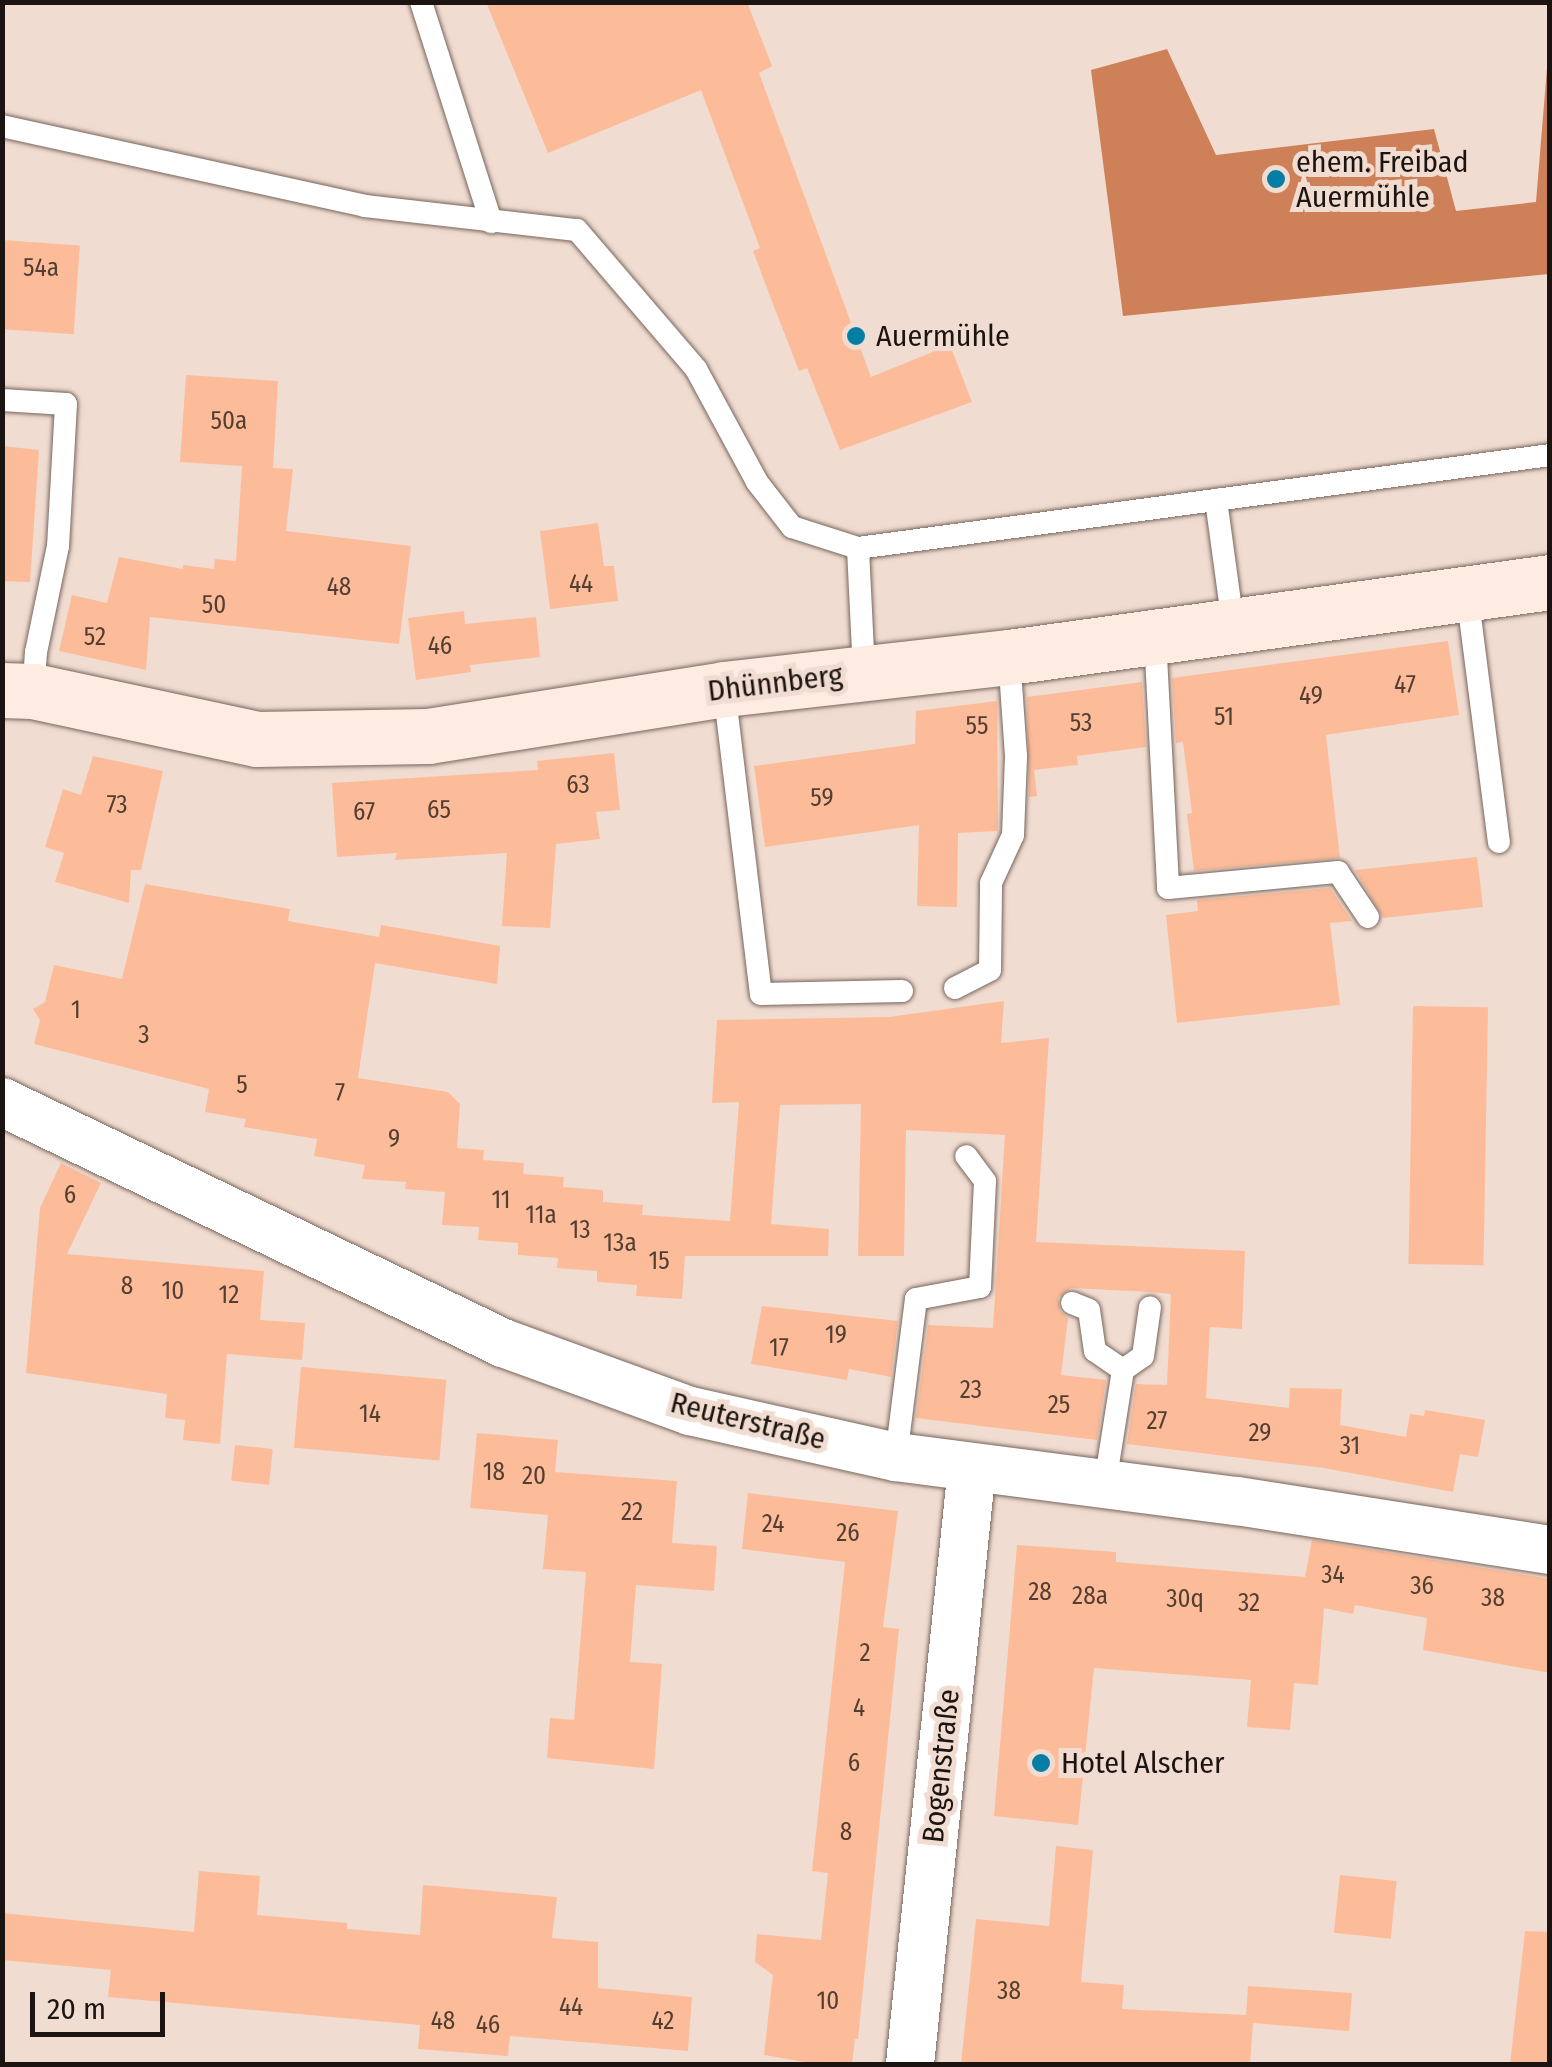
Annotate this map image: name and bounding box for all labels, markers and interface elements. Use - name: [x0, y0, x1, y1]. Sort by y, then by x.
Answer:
- place label: ehem. Freibad Auermühle: [1296, 144, 1468, 214]
- marker: ehem. Freibad Auermühle: [1265, 168, 1287, 190]
- house number: 54a: [23, 253, 59, 283]
- place label: Auermühle: [876, 318, 1010, 354]
- marker: Auermühle: [845, 325, 867, 347]
- house number: 50a: [211, 406, 247, 436]
- house number: 44: [569, 569, 593, 599]
- house number: 48: [327, 572, 351, 602]
- house number: 50: [202, 590, 226, 620]
- house number: 52: [84, 622, 106, 652]
- house number: 46: [428, 631, 452, 661]
- street label: Dhünnberg: [706, 657, 844, 709]
- house number: 47: [1394, 670, 1416, 700]
- house number: 49: [1299, 681, 1323, 711]
- house number: 51: [1214, 702, 1234, 732]
- house number: 53: [1070, 708, 1092, 738]
- house number: 55: [966, 711, 988, 741]
- house number: 63: [566, 770, 590, 800]
- house number: 59: [810, 783, 834, 813]
- house number: 73: [106, 790, 128, 820]
- house number: 65: [427, 795, 451, 825]
- house number: 67: [353, 797, 375, 827]
- house number: 1: [71, 995, 81, 1025]
- house number: 3: [138, 1020, 150, 1050]
- house number: 5: [236, 1070, 248, 1100]
- house number: 7: [335, 1078, 345, 1108]
- house number: 9: [388, 1124, 400, 1154]
- house number: 6: [64, 1180, 76, 1210]
- house number: 11: [491, 1185, 511, 1215]
- house number: 11a: [525, 1200, 557, 1230]
- house number: 13: [569, 1215, 591, 1245]
- house number: 13a: [603, 1228, 637, 1258]
- house number: 15: [648, 1246, 670, 1276]
- house number: 8: [121, 1271, 133, 1301]
- house number: 10: [162, 1276, 184, 1306]
- house number: 12: [219, 1280, 239, 1310]
- house number: 19: [825, 1320, 847, 1350]
- house number: 17: [769, 1333, 789, 1363]
- house number: 23: [960, 1375, 982, 1405]
- street label: Reuterstraße: [667, 1384, 829, 1458]
- house number: 25: [1048, 1390, 1070, 1420]
- house number: 14: [359, 1399, 381, 1429]
- house number: 27: [1147, 1406, 1167, 1436]
- house number: 29: [1249, 1418, 1271, 1448]
- house number: 31: [1340, 1431, 1360, 1461]
- house number: 18: [483, 1457, 505, 1487]
- house number: 20: [522, 1461, 546, 1491]
- house number: 22: [621, 1497, 643, 1527]
- house number: 24: [762, 1509, 784, 1539]
- house number: 26: [836, 1518, 860, 1548]
- house number: 34: [1321, 1560, 1345, 1590]
- house number: 36: [1410, 1571, 1434, 1601]
- house number: 28: [1028, 1577, 1052, 1607]
- house number: 28a: [1072, 1581, 1108, 1611]
- house number: 38: [1481, 1583, 1505, 1613]
- house number: 30q: [1166, 1584, 1204, 1614]
- house number: 32: [1238, 1588, 1260, 1618]
- house number: 2: [859, 1638, 871, 1668]
- street label: Bogenstraße: [915, 1687, 967, 1845]
- house number: 4: [853, 1693, 865, 1723]
- place label: Hotel Alscher: [1061, 1745, 1225, 1781]
- house number: 6: [848, 1748, 860, 1778]
- marker: Hotel Alscher: [1030, 1752, 1052, 1774]
- house number: 8: [840, 1817, 852, 1847]
- scale bar: [35, 1972, 170, 2034]
- house number: 38: [997, 1976, 1021, 2006]
- house number: 10: [817, 1986, 839, 2016]
- text: 20 m: [47, 1991, 106, 2027]
- house number: 44: [559, 1992, 583, 2022]
- house number: 48: [431, 2006, 455, 2036]
- house number: 42: [652, 2006, 674, 2036]
- house number: 46: [476, 2010, 500, 2040]

